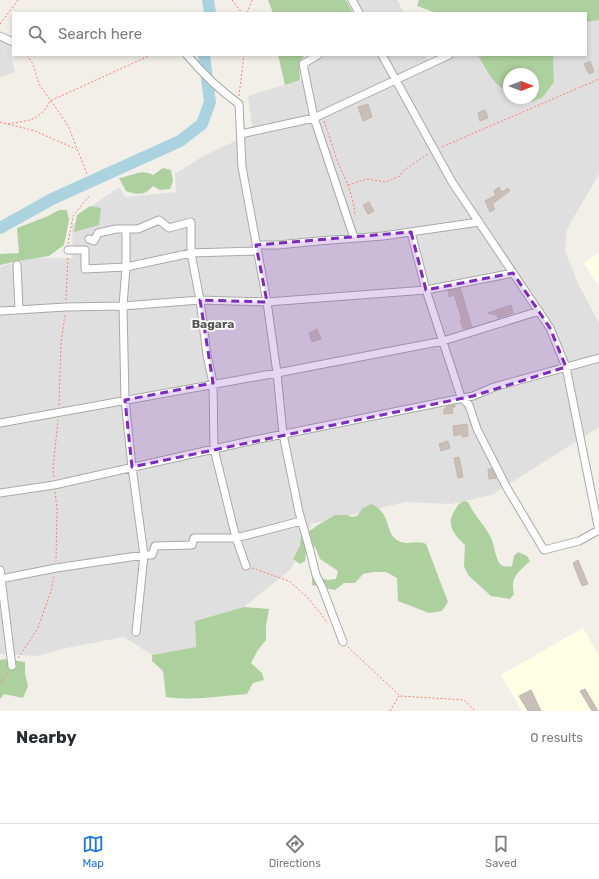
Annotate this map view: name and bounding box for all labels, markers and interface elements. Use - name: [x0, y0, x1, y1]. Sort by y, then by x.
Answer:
- search box: [12, 12, 587, 56]
- icon: search: [26, 23, 48, 45]
- text: Search here: [58, 25, 142, 43]
- north arrow: [503, 68, 539, 104]
- district label: Bagara: [192, 317, 234, 331]
- text: Nearby: [16, 727, 77, 747]
- text: 0 results: [530, 730, 583, 745]
- tab: Map: [82, 833, 104, 870]
- tab: Directions: [269, 833, 321, 870]
- tab: Saved: [485, 833, 517, 870]

